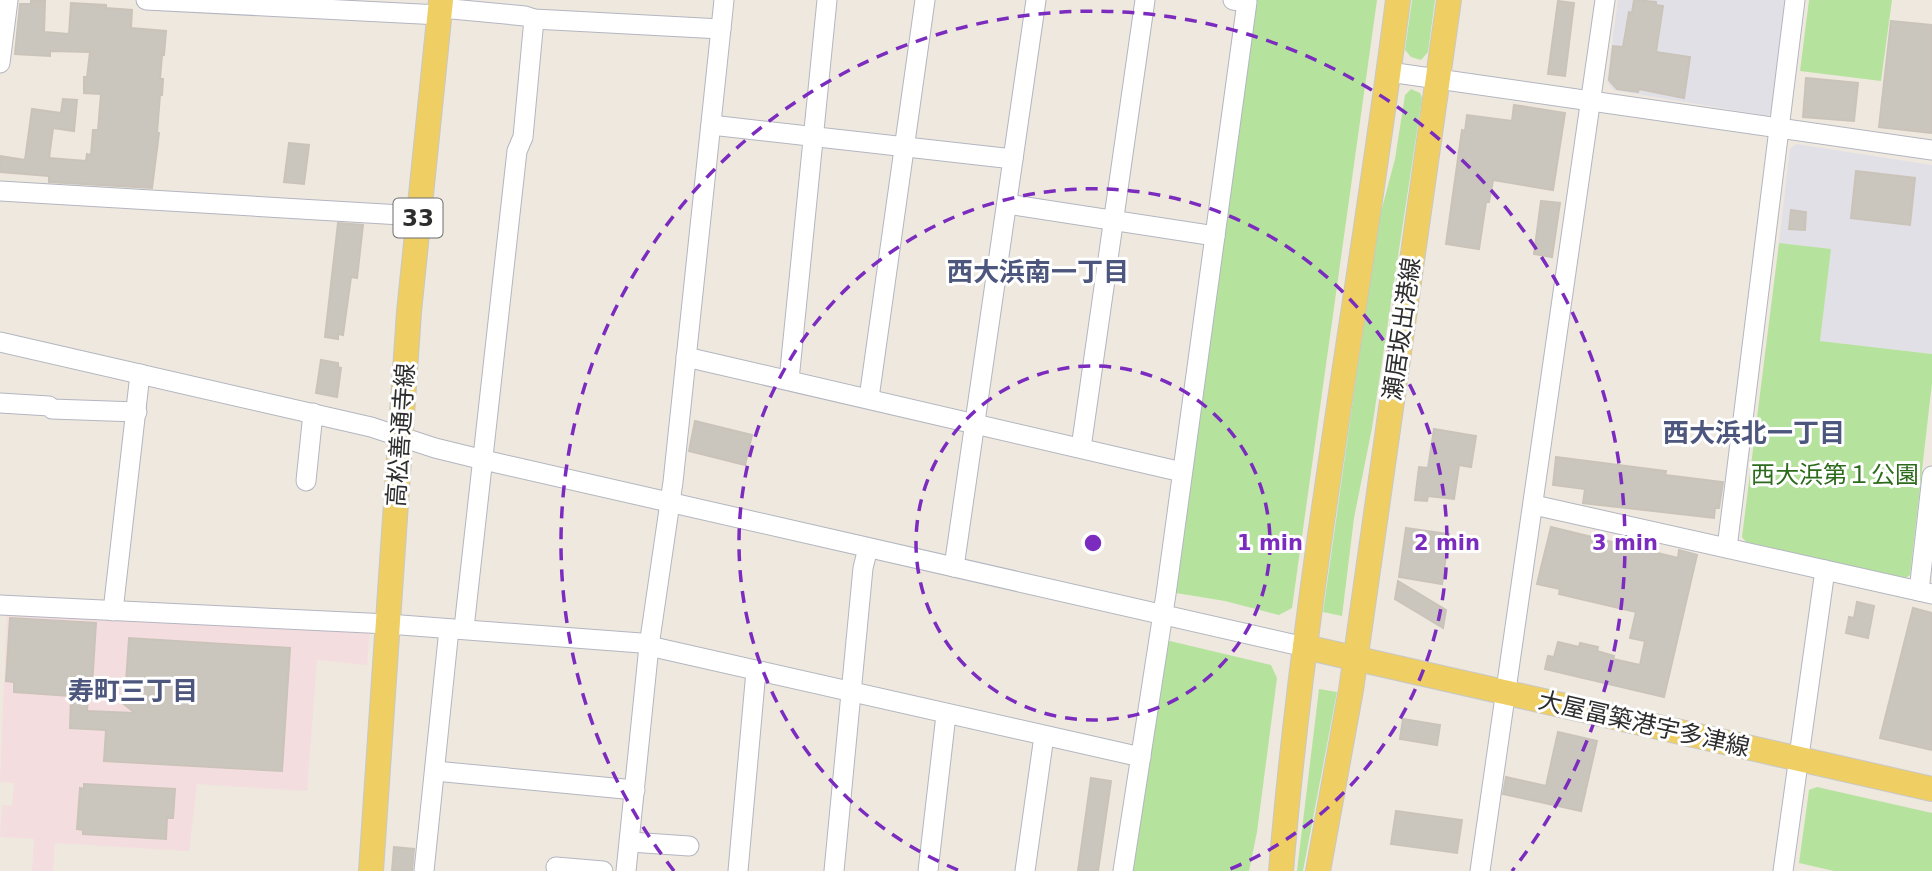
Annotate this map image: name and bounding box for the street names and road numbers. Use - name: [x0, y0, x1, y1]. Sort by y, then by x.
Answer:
- road number: 33: [394, 198, 442, 238]
- street label: 瀬居坂出港線: [1378, 256, 1426, 402]
- street label: 高松善通寺線: [382, 362, 420, 508]
- street label: 大屋冨築港宇多津線: [1536, 686, 1752, 762]

